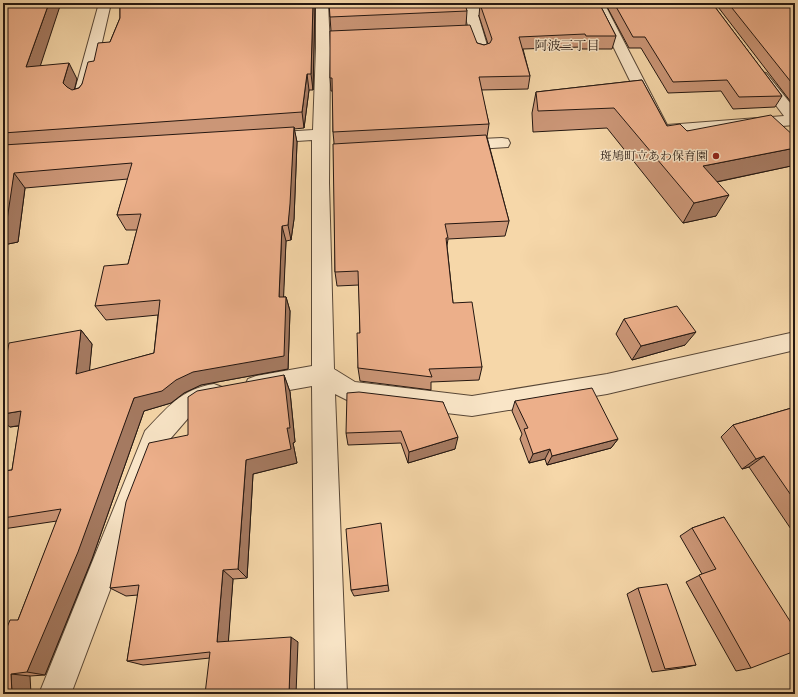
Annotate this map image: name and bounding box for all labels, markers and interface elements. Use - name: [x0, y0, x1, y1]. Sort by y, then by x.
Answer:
- district label: 阿波三丁目: [534, 37, 600, 55]
- place label: 斑鳩町立あわ保育園: [600, 148, 708, 164]
- marker: 斑鳩町立あわ保育園: [711, 151, 721, 161]

